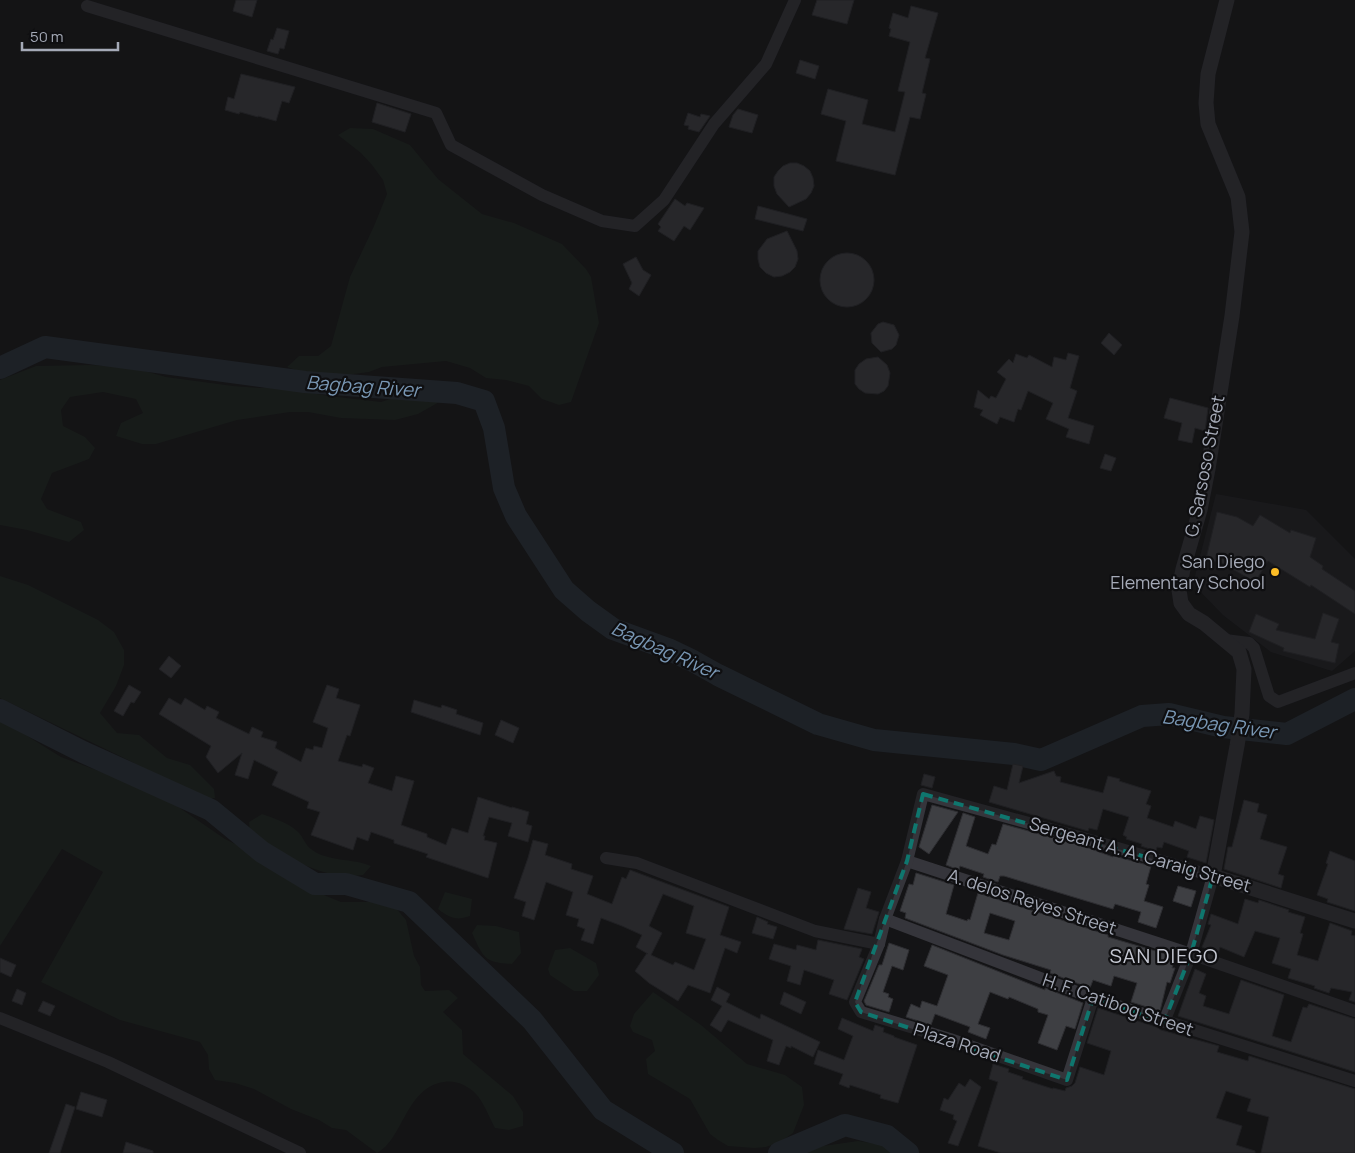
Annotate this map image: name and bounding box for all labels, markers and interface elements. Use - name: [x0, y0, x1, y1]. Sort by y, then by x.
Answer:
- scale bar: [22, 20, 119, 52]
- text: 50 m: [30, 26, 64, 47]
- water label: Bagbag River: [305, 369, 423, 403]
- street label: G. Sarsoso Street: [1179, 393, 1230, 539]
- place label: San Diego Elementary School: [1110, 549, 1265, 594]
- marker: San Diego Elementary School: [1269, 566, 1281, 578]
- water label: Bagbag River: [608, 615, 724, 686]
- water label: Bagbag River: [1161, 703, 1279, 745]
- street label: Sergeant A. A. Caraig Street: [1027, 811, 1254, 897]
- street label: A. delos Reyes Street: [945, 862, 1120, 940]
- district label: SAN DIEGO: [1109, 942, 1219, 969]
- street label: H. F. Catibog Street: [1040, 967, 1197, 1041]
- street label: Plaza Road: [911, 1017, 1004, 1067]

